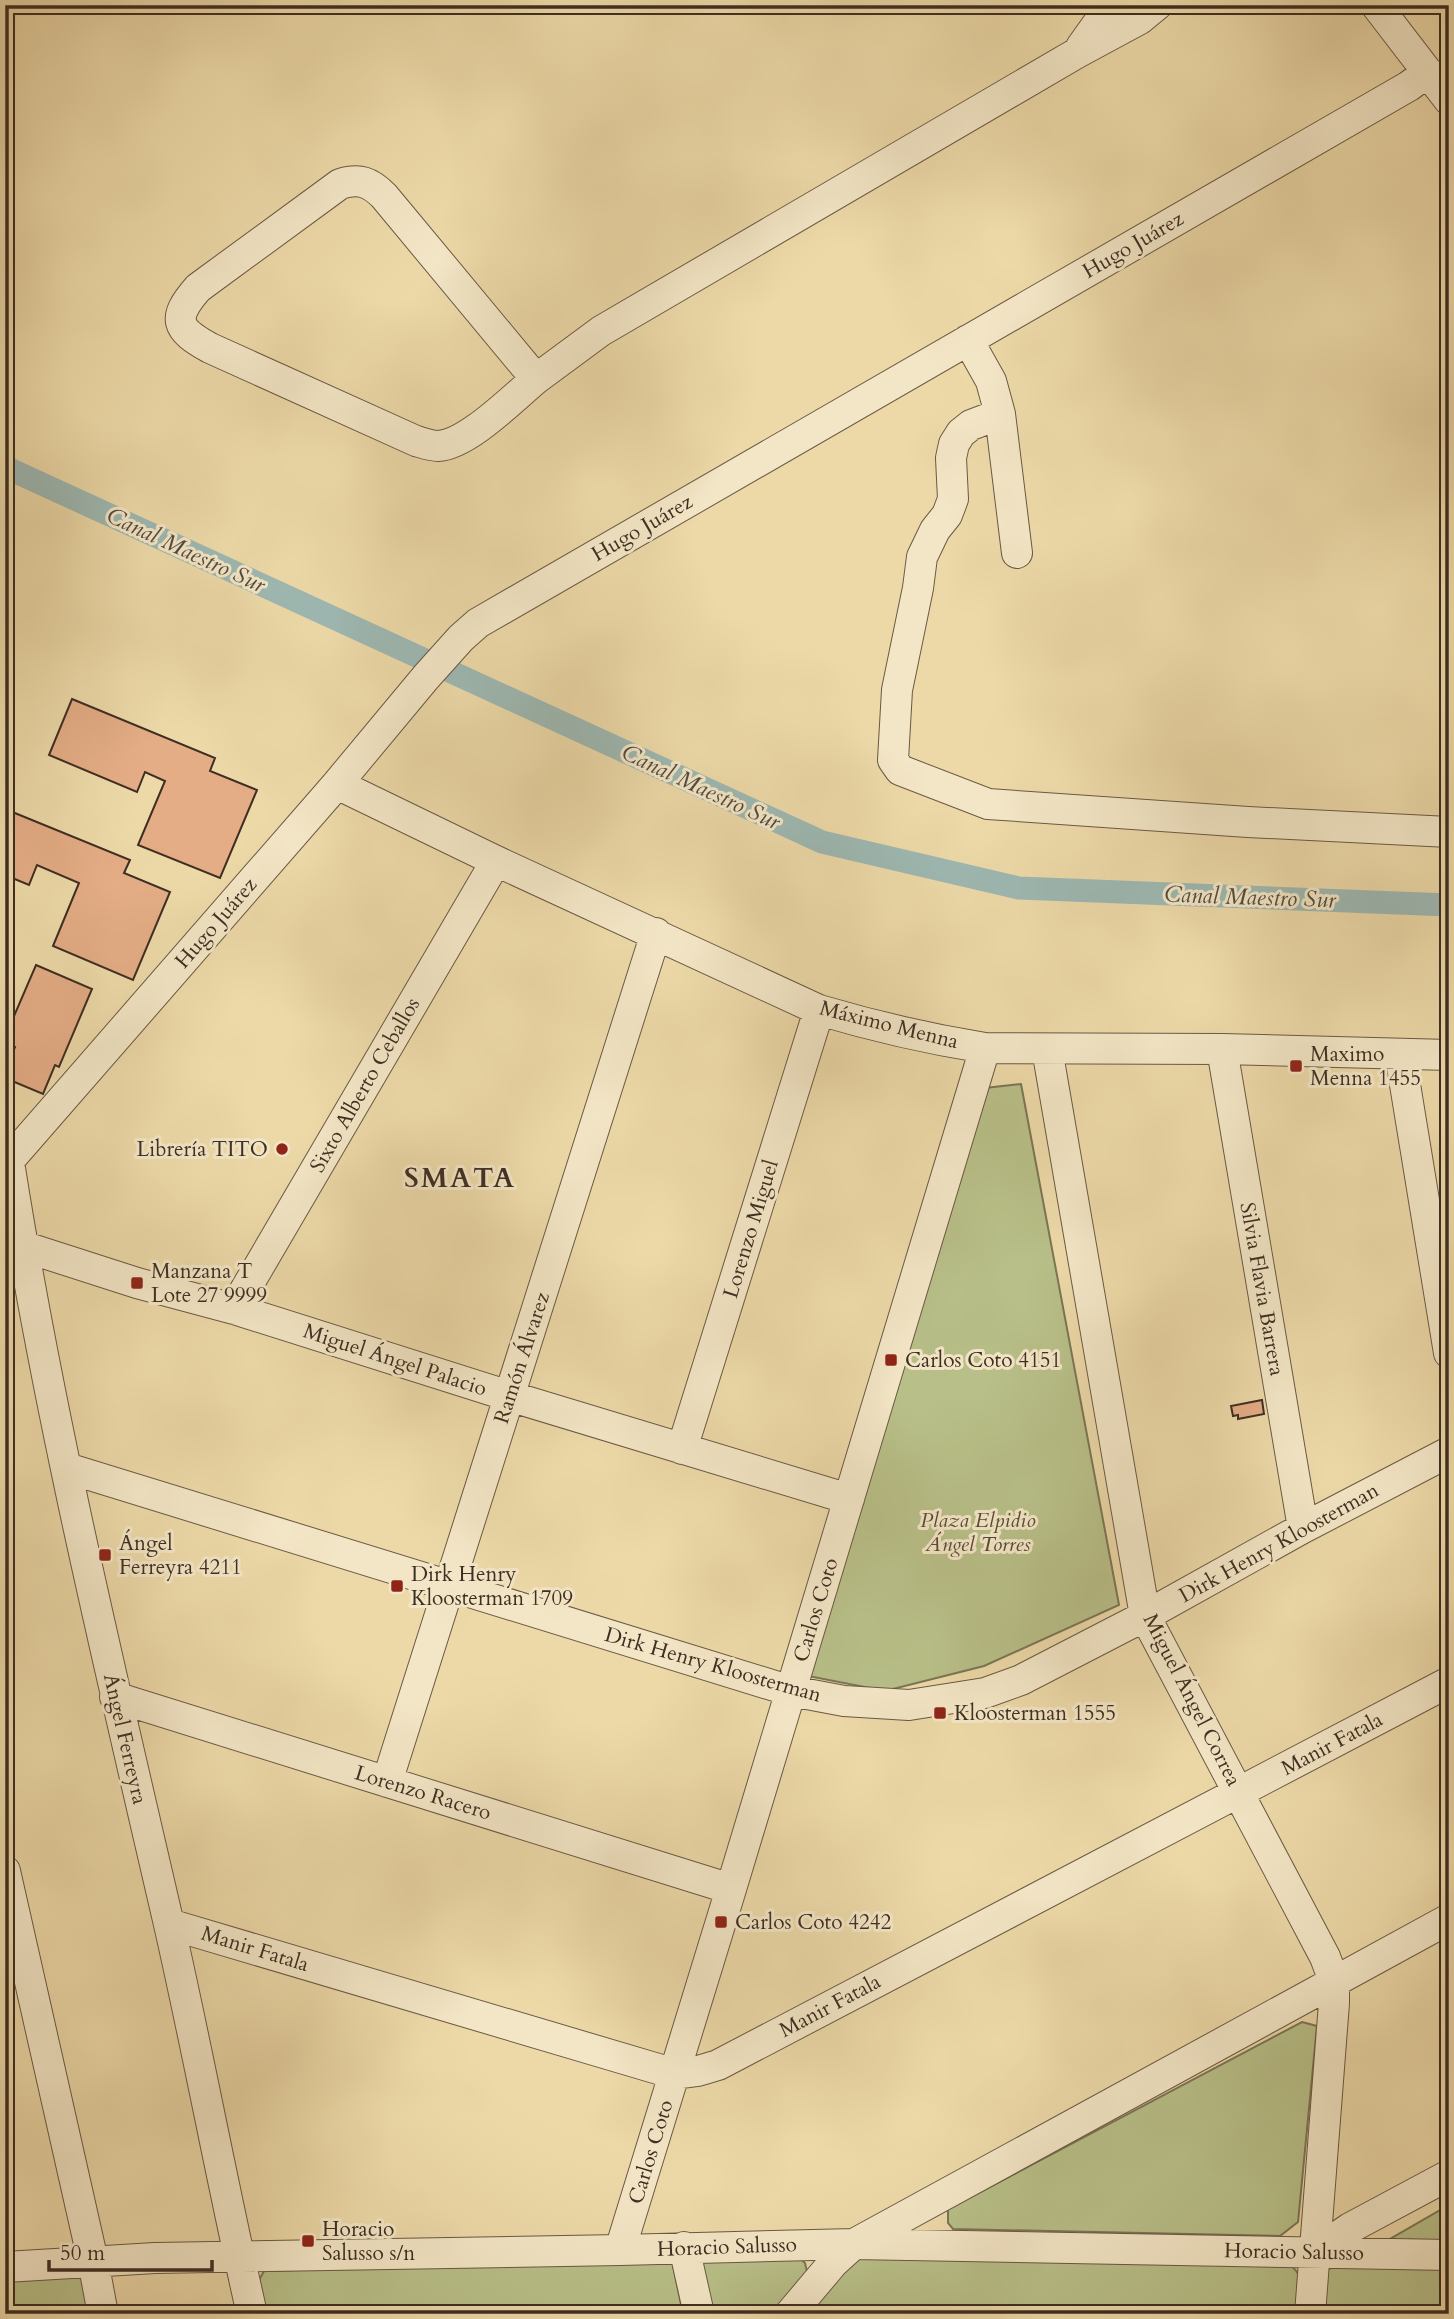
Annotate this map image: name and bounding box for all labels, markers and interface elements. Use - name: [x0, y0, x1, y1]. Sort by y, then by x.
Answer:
- street label: Hugo Juárez: [1077, 204, 1189, 286]
- street label: Hugo Juárez: [586, 487, 698, 569]
- water label: Canal Maestro Sur: [102, 500, 272, 601]
- water label: Canal Maestro Sur: [617, 737, 787, 838]
- street label: Hugo Juárez: [168, 871, 264, 975]
- water label: Canal Maestro Sur: [1164, 879, 1338, 916]
- street label: Sixto Alberto Ceballos: [303, 992, 427, 1178]
- street label: Máximo Menna: [817, 994, 961, 1056]
- place label: Maximo Menna 1455: [1310, 1040, 1421, 1093]
- marker: Maximo Menna 1455: [1288, 1058, 1304, 1074]
- place label: Librería TITO: [137, 1135, 268, 1164]
- marker: Librería TITO: [274, 1141, 290, 1157]
- street label: Lorenzo Miguel: [716, 1156, 786, 1302]
- district label: SMATA: [404, 1159, 516, 1197]
- street label: Silvia Flavia Barrera: [1232, 1200, 1292, 1378]
- place label: Manzana T Lote 27 9999: [151, 1257, 267, 1310]
- marker: Manzana T Lote 27 9999: [129, 1275, 145, 1291]
- street label: Ramón Álvarez: [487, 1288, 557, 1428]
- street label: Miguel Ángel Palacio: [299, 1317, 491, 1403]
- place label: Carlos Coto 4151: [905, 1346, 1061, 1375]
- marker: Carlos Coto 4151: [883, 1352, 899, 1368]
- street label: Dirk Henry Kloosterman: [1174, 1476, 1384, 1610]
- park label: Plaza Elpidio Ángel Torres: [920, 1506, 1036, 1559]
- place label: Ángel Ferreyra 4211: [119, 1529, 242, 1582]
- marker: Ángel Ferreyra 4211: [97, 1547, 113, 1563]
- street label: Carlos Coto: [786, 1554, 846, 1666]
- place label: Dirk Henry Kloosterman 1709: [411, 1560, 573, 1613]
- marker: Dirk Henry Kloosterman 1709: [389, 1578, 405, 1594]
- street label: Miguel Ángel Correa: [1136, 1609, 1248, 1791]
- street label: Dirk Henry Kloosterman: [601, 1620, 825, 1710]
- street label: Ángel Ferreyra: [96, 1671, 154, 1807]
- place label: Kloosterman 1555: [954, 1699, 1116, 1728]
- marker: Kloosterman 1555: [932, 1705, 948, 1721]
- street label: Manir Fatala: [1276, 1705, 1388, 1783]
- street label: Lorenzo Racero: [351, 1758, 495, 1828]
- place label: Carlos Coto 4242: [735, 1908, 891, 1937]
- marker: Carlos Coto 4242: [713, 1914, 729, 1930]
- street label: Manir Fatala: [198, 1919, 312, 1979]
- street label: Manir Fatala: [774, 1967, 886, 2045]
- street label: Carlos Coto: [621, 2096, 681, 2208]
- place label: Horacio Salusso s/n: [322, 2215, 415, 2268]
- scale bar: [49, 2228, 212, 2272]
- street label: Horacio Salusso: [657, 2230, 797, 2264]
- marker: Horacio Salusso s/n: [300, 2233, 316, 2249]
- street label: Horacio Salusso: [1224, 2236, 1364, 2268]
- text: 50 m: [60, 2239, 105, 2268]

